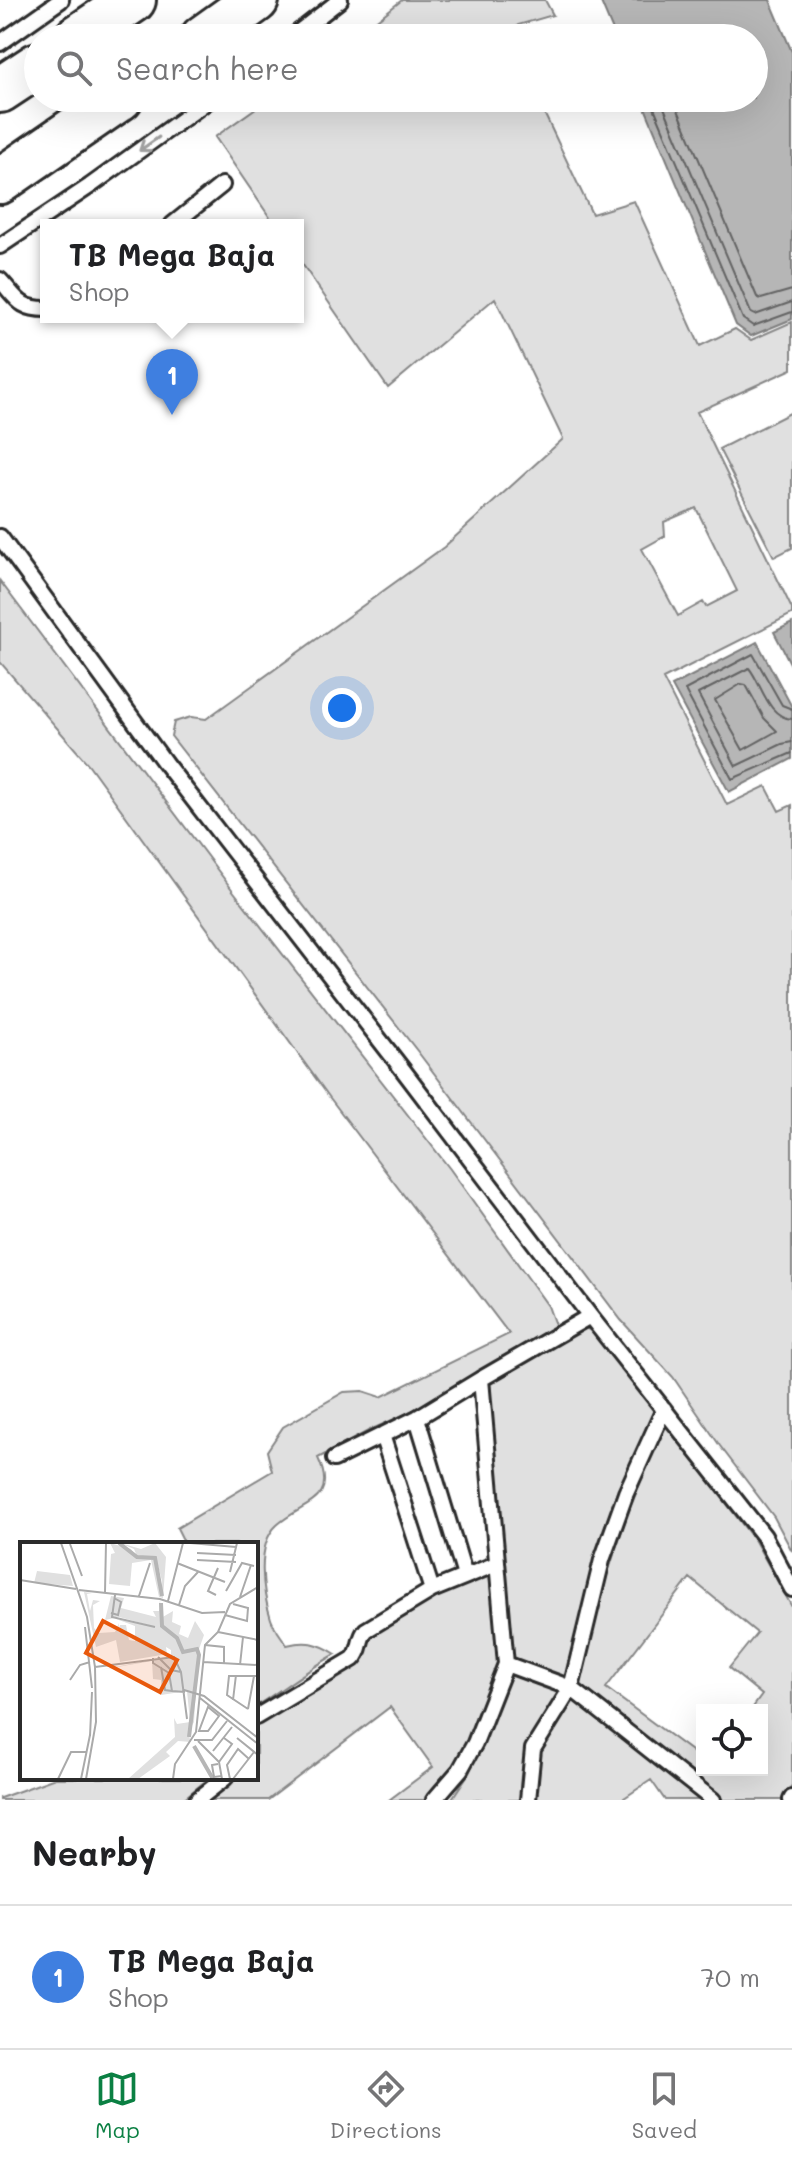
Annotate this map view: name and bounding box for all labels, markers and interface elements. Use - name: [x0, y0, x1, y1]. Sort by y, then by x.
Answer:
- search box: [24, 24, 768, 112]
- icon: search: [52, 46, 96, 90]
- text: Search here: [116, 48, 299, 88]
- one-way arrow: [139, 136, 161, 152]
- popup: [40, 219, 304, 323]
- text: TB Mega Baja: [69, 234, 275, 274]
- text: Shop: [69, 274, 130, 308]
- pin: 1: [146, 349, 198, 415]
- your location: [322, 688, 362, 728]
- inset map: [20, 1542, 258, 1780]
- map controls: [696, 1704, 768, 1776]
- button: locate: [696, 1704, 768, 1776]
- text: Nearby: [32, 1830, 157, 1875]
- text: TB Mega Baja: [108, 1940, 314, 1980]
- text: 1: [52, 1960, 64, 1994]
- text: 70 m: [700, 1960, 760, 1994]
- text: Shop: [108, 1980, 169, 2014]
- tab: Map: [95, 2067, 140, 2144]
- tab: Directions: [330, 2067, 442, 2144]
- tab: Saved: [632, 2067, 697, 2144]

